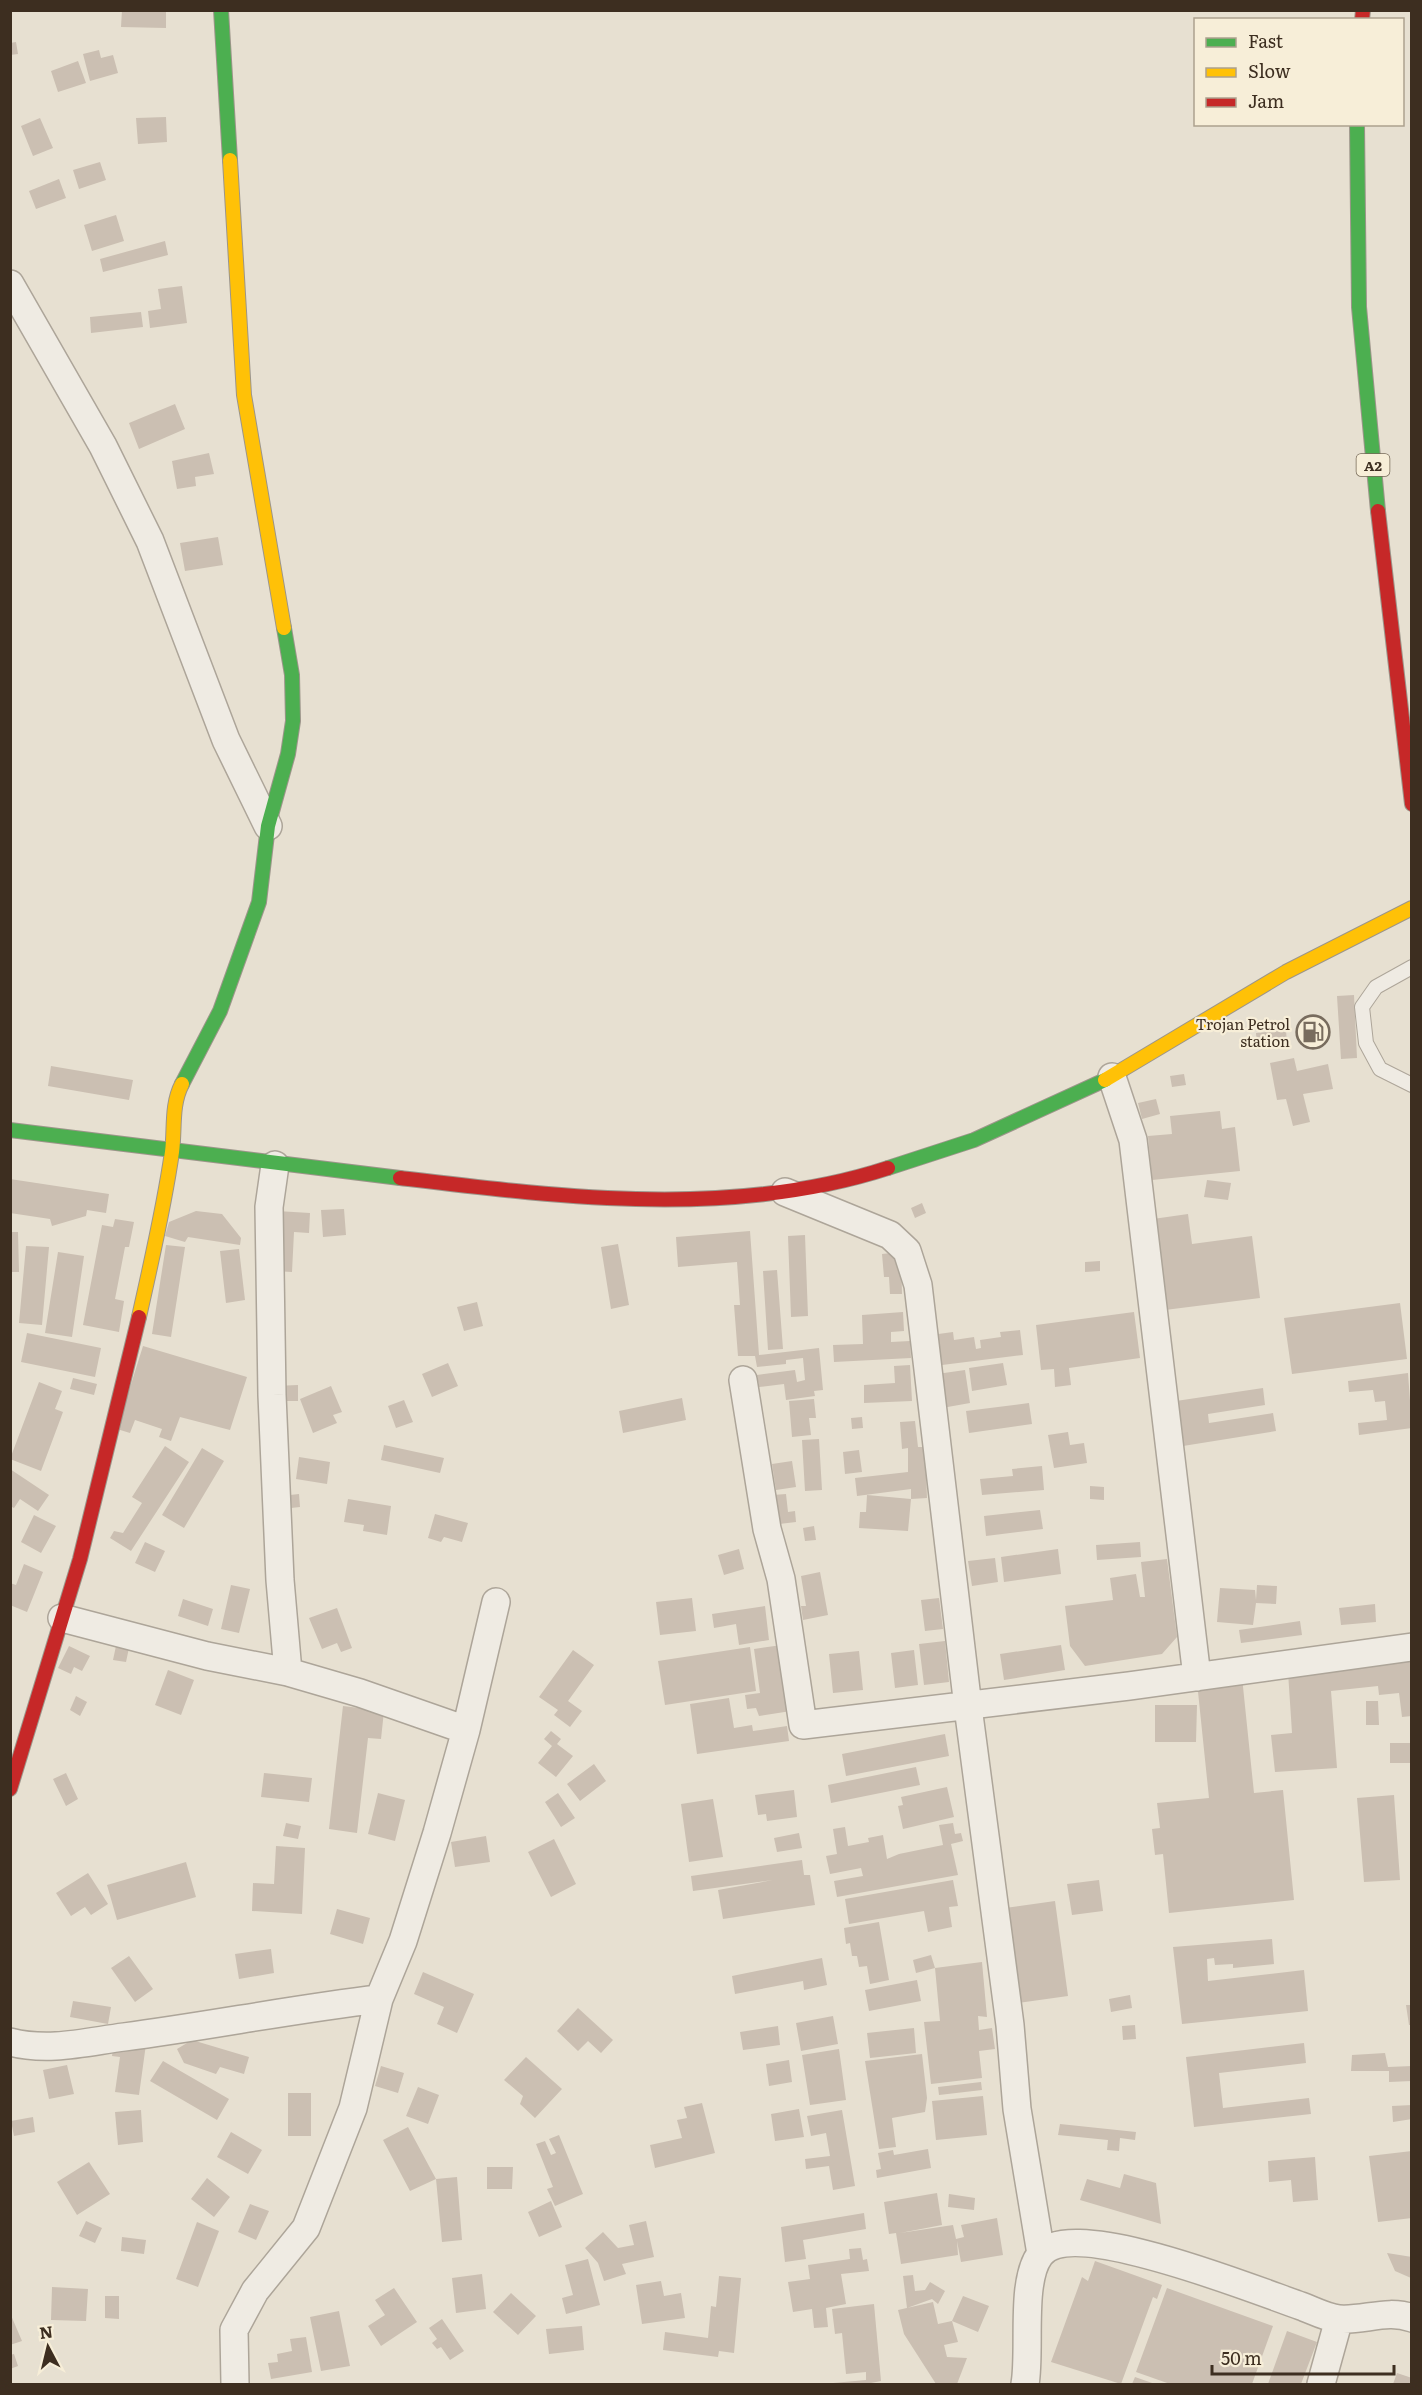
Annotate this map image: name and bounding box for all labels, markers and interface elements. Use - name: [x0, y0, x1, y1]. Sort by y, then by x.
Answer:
- legend: [1194, 18, 1404, 126]
- text: Fast: [1248, 27, 1284, 54]
- text: Slow: [1248, 57, 1291, 84]
- text: Jam: [1248, 87, 1284, 114]
- road number: A2: [1356, 454, 1390, 476]
- place label: Trojan Petrol station: [1195, 1012, 1290, 1052]
- fuel station icon: Trojan Petrol station: [1295, 1014, 1331, 1050]
- north arrow: [18, 2317, 78, 2377]
- text: N: [38, 2318, 54, 2344]
- scale bar: [1212, 2338, 1394, 2376]
- text: 50 m: [1221, 2344, 1262, 2371]

